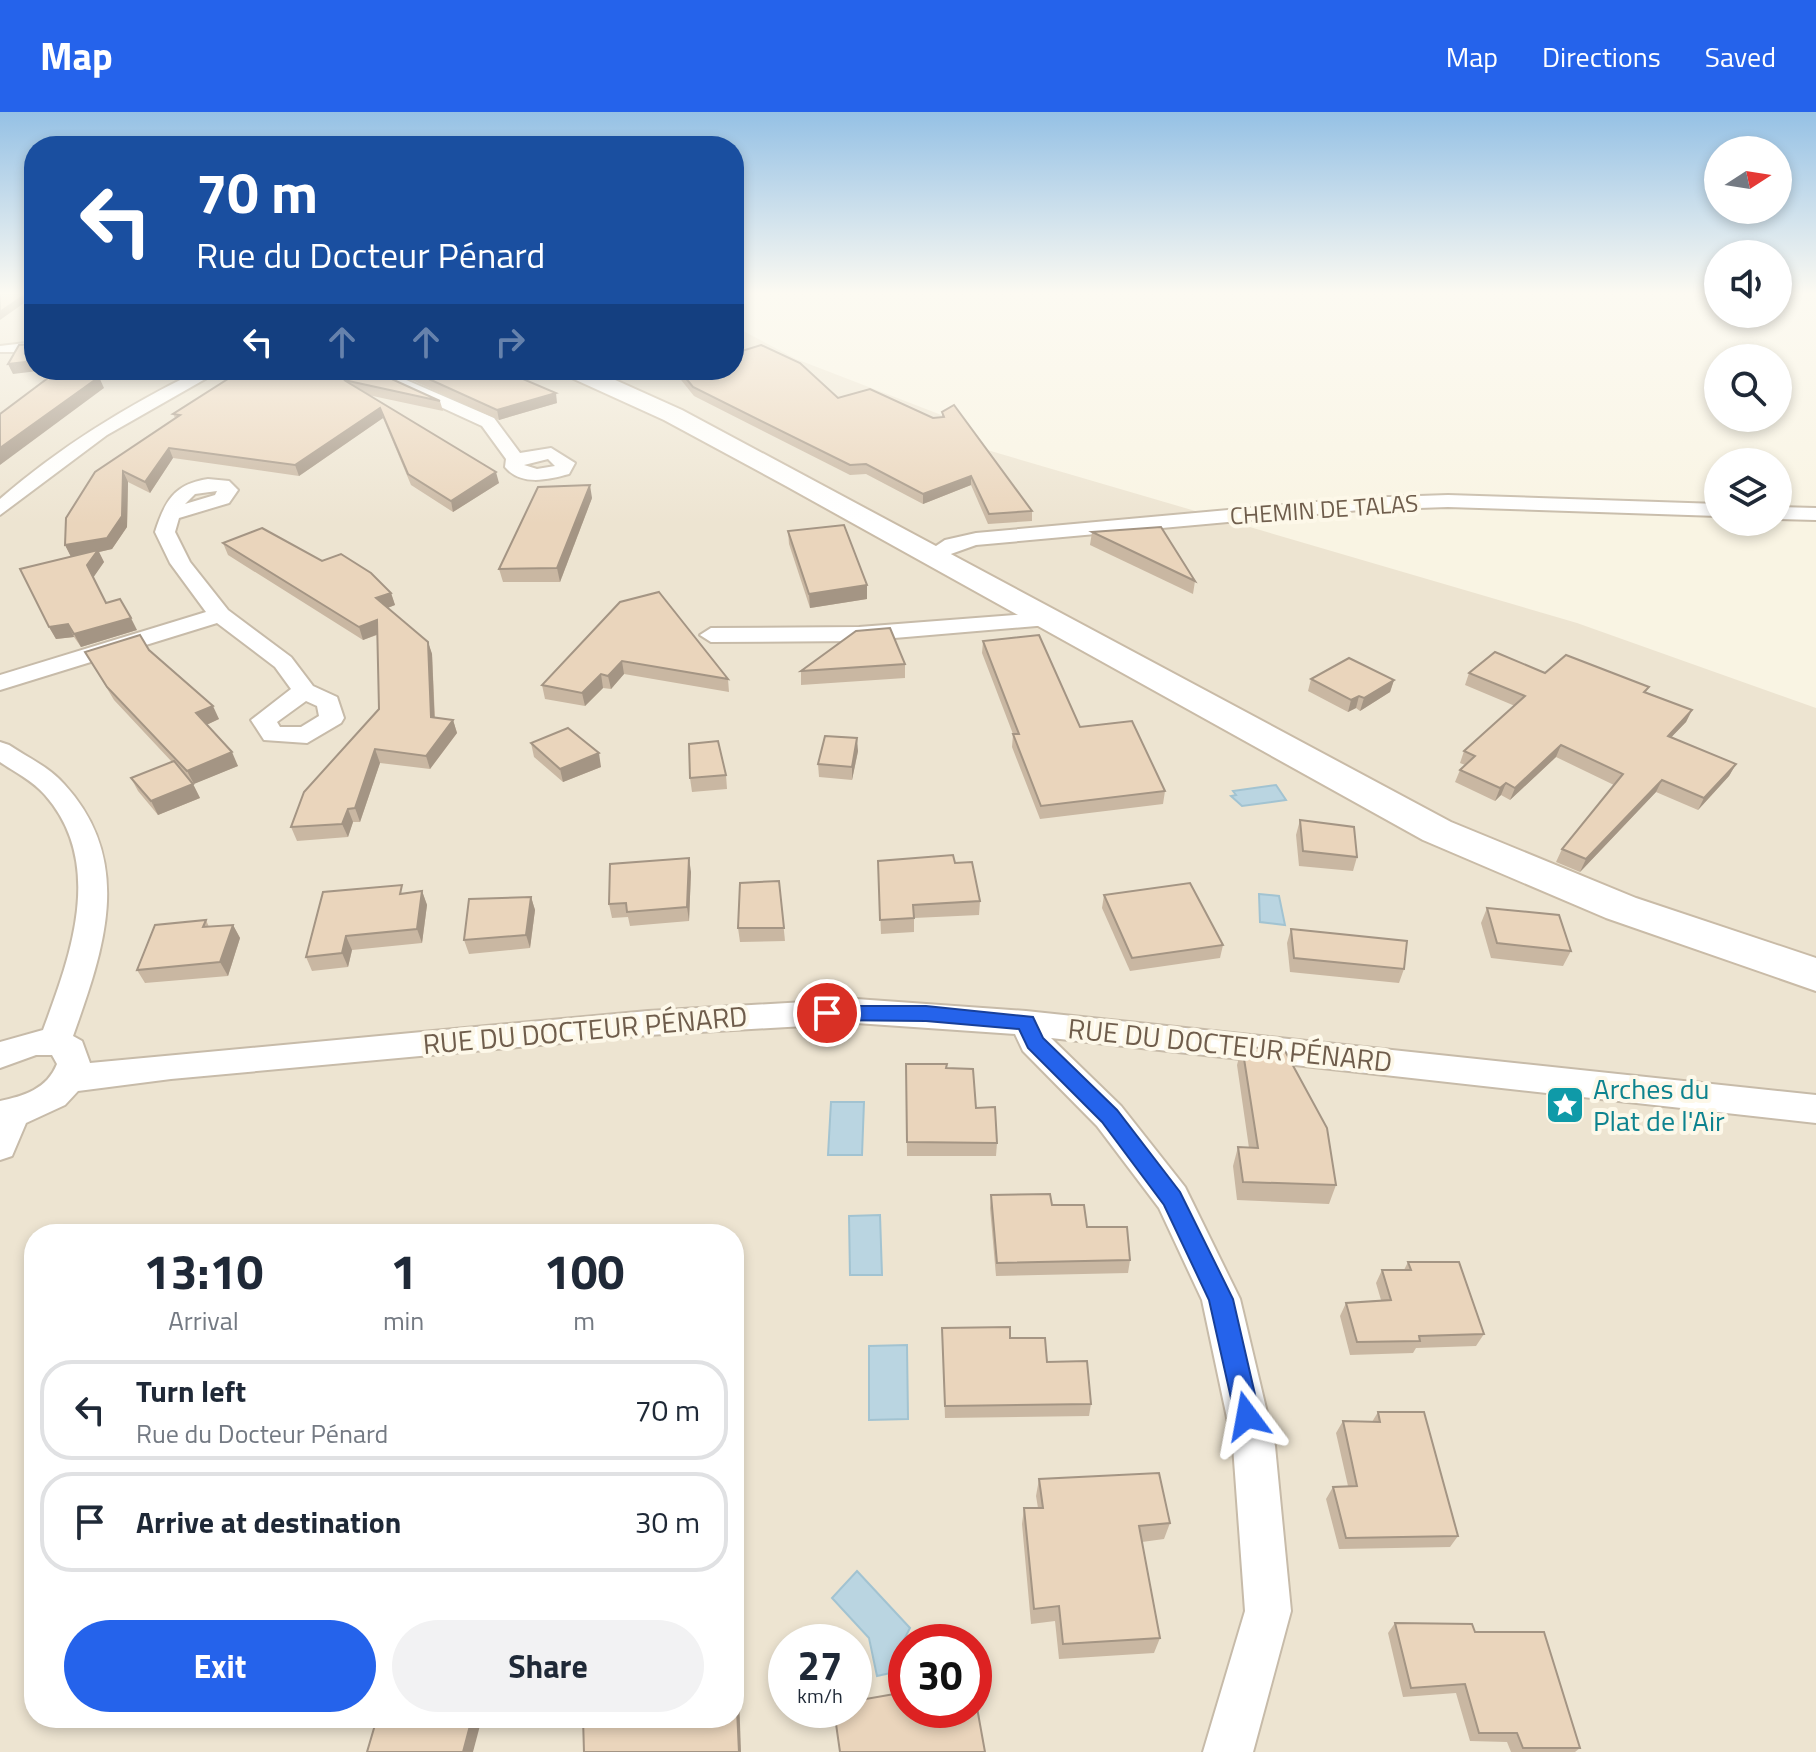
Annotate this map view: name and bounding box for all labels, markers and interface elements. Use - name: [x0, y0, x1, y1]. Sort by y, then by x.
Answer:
- text: Map: [40, 27, 113, 85]
- text: Map: [1446, 35, 1498, 78]
- text: Directions: [1542, 35, 1661, 78]
- text: Saved: [1705, 35, 1776, 78]
- north arrow: [1704, 136, 1792, 224]
- map controls: [1704, 136, 1792, 536]
- text: 70 m: [196, 150, 318, 235]
- icon: left: [64, 168, 168, 272]
- text: Rue du Docteur Pénard: [196, 227, 545, 282]
- button: sound: [1704, 240, 1792, 328]
- icon: left: [236, 320, 280, 364]
- icon: ahead: [320, 320, 364, 364]
- icon: ahead: [404, 320, 448, 364]
- icon: right: [488, 320, 532, 364]
- button: search: [1704, 344, 1792, 432]
- button: layers: [1704, 448, 1792, 536]
- street label: CHEMIN DE TALAS: [1229, 484, 1419, 534]
- pin: [793, 979, 861, 1047]
- icon: arrive: [805, 991, 849, 1035]
- street label: RUE DU DOCTEUR PÉNARD: [421, 994, 749, 1065]
- street label: RUE DU DOCTEUR PÉNARD: [1066, 1006, 1394, 1083]
- place label: Arches du Plat de l'Air: [1593, 1067, 1725, 1142]
- place icon: Arches du Plat de l'Air: [1544, 1084, 1586, 1126]
- text: 13:10: [144, 1235, 263, 1308]
- text: 1: [390, 1235, 417, 1308]
- text: 100: [544, 1235, 624, 1308]
- text: Arrival: [168, 1301, 239, 1340]
- text: min: [383, 1301, 424, 1340]
- text: m: [573, 1301, 595, 1340]
- text: Turn left: [136, 1368, 246, 1414]
- position arrow: [1205, 1374, 1289, 1458]
- text: 70 m: [635, 1387, 700, 1433]
- icon: left: [68, 1388, 112, 1432]
- text: Rue du Docteur Pénard: [136, 1414, 388, 1453]
- text: Arrive at destination: [136, 1499, 401, 1545]
- text: 30 m: [635, 1499, 700, 1545]
- icon: arrive: [68, 1500, 112, 1544]
- button: Exit: [64, 1620, 376, 1712]
- button: Share: [392, 1620, 704, 1712]
- speed limit sign: 30: [888, 1624, 992, 1728]
- text: 27: [798, 1635, 842, 1696]
- text: km/h: [797, 1680, 843, 1711]

